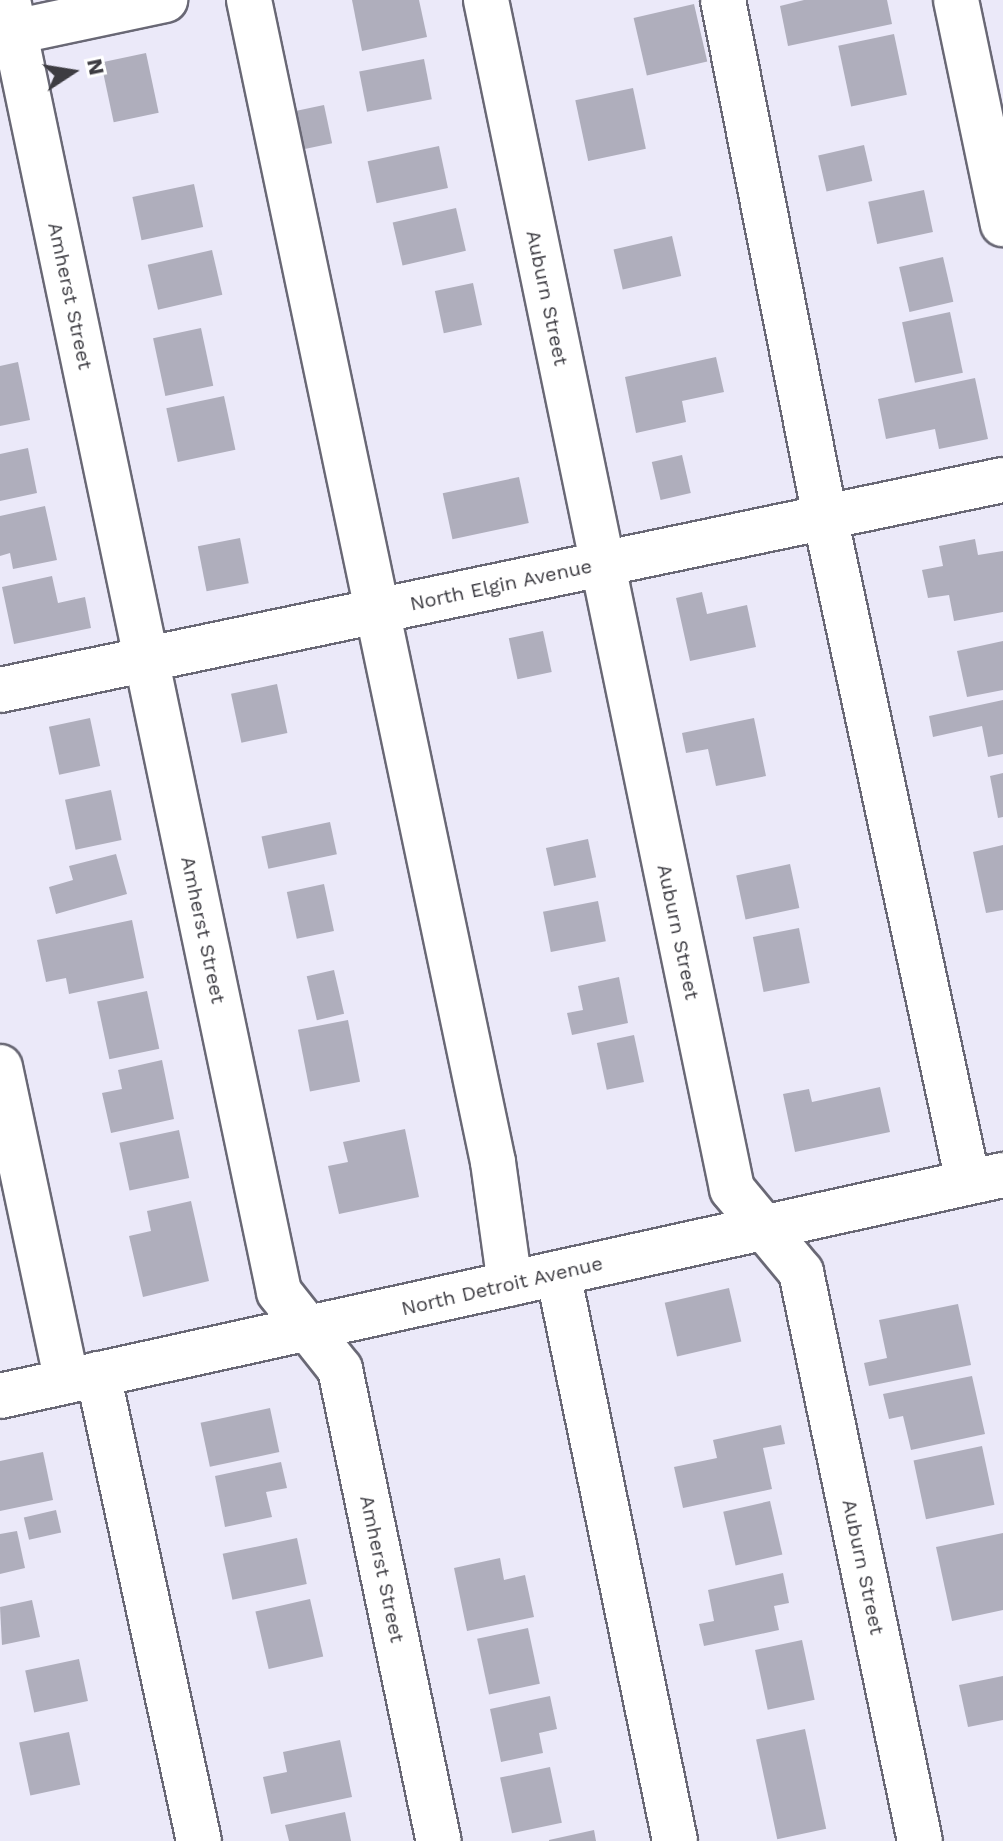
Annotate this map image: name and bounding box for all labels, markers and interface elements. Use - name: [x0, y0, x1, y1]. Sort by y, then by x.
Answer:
- north arrow: [32, 32, 112, 112]
- text: N: [82, 56, 110, 77]
- street label: Amherst Street: [43, 220, 97, 372]
- street label: Auburn Street: [521, 228, 573, 368]
- street label: North Elgin Avenue: [407, 554, 595, 616]
- street label: Amherst Street: [176, 854, 230, 1006]
- street label: Auburn Street: [652, 862, 704, 1002]
- street label: North Detroit Avenue: [399, 1251, 605, 1321]
- street label: Amherst Street: [355, 1493, 409, 1645]
- street label: Auburn Street: [837, 1497, 889, 1637]

